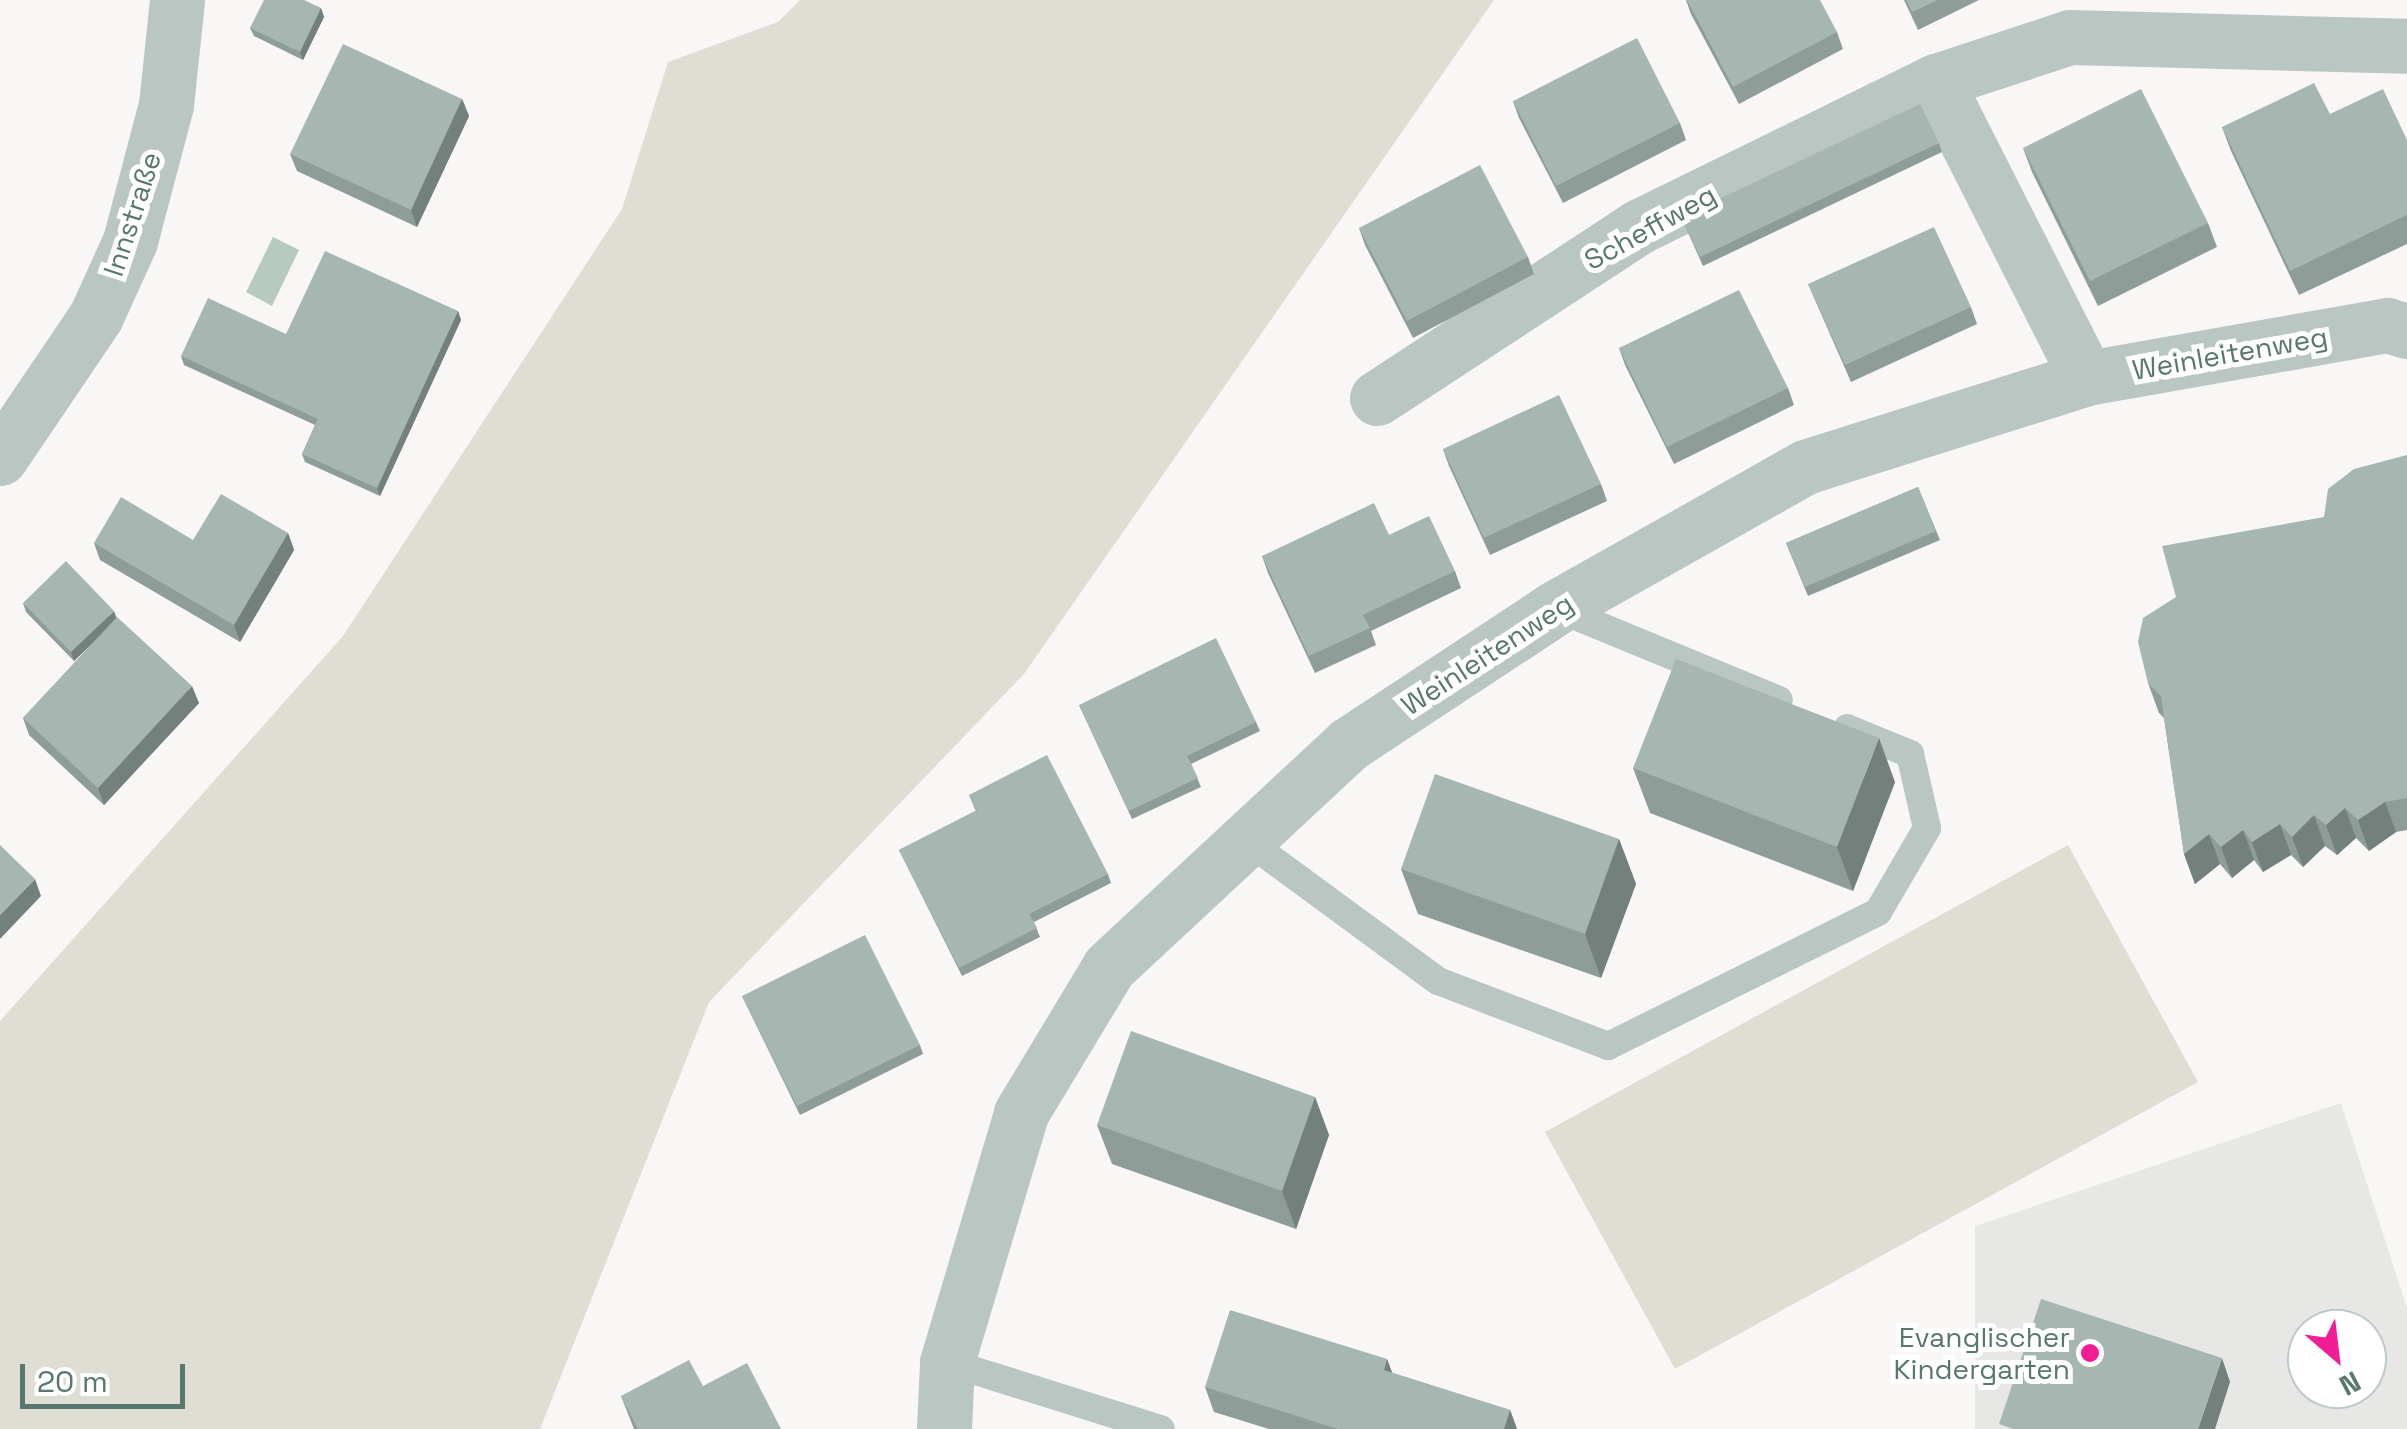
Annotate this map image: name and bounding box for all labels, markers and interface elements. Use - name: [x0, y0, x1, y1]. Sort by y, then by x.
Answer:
- street label: Innstraße: [96, 148, 168, 280]
- street label: Scheffweg: [1578, 177, 1722, 277]
- street label: Weinleitenweg: [2130, 319, 2330, 387]
- street label: Weinleitenweg: [1395, 586, 1579, 722]
- north arrow: [2287, 1309, 2387, 1409]
- place label: Evanglischer Kindergarten: [1893, 1320, 2070, 1386]
- marker: Evanglischer Kindergarten: [2079, 1342, 2101, 1364]
- scale bar: [25, 1344, 190, 1406]
- text: 20 m: [37, 1362, 108, 1401]
- text: N: [2333, 1363, 2367, 1404]

